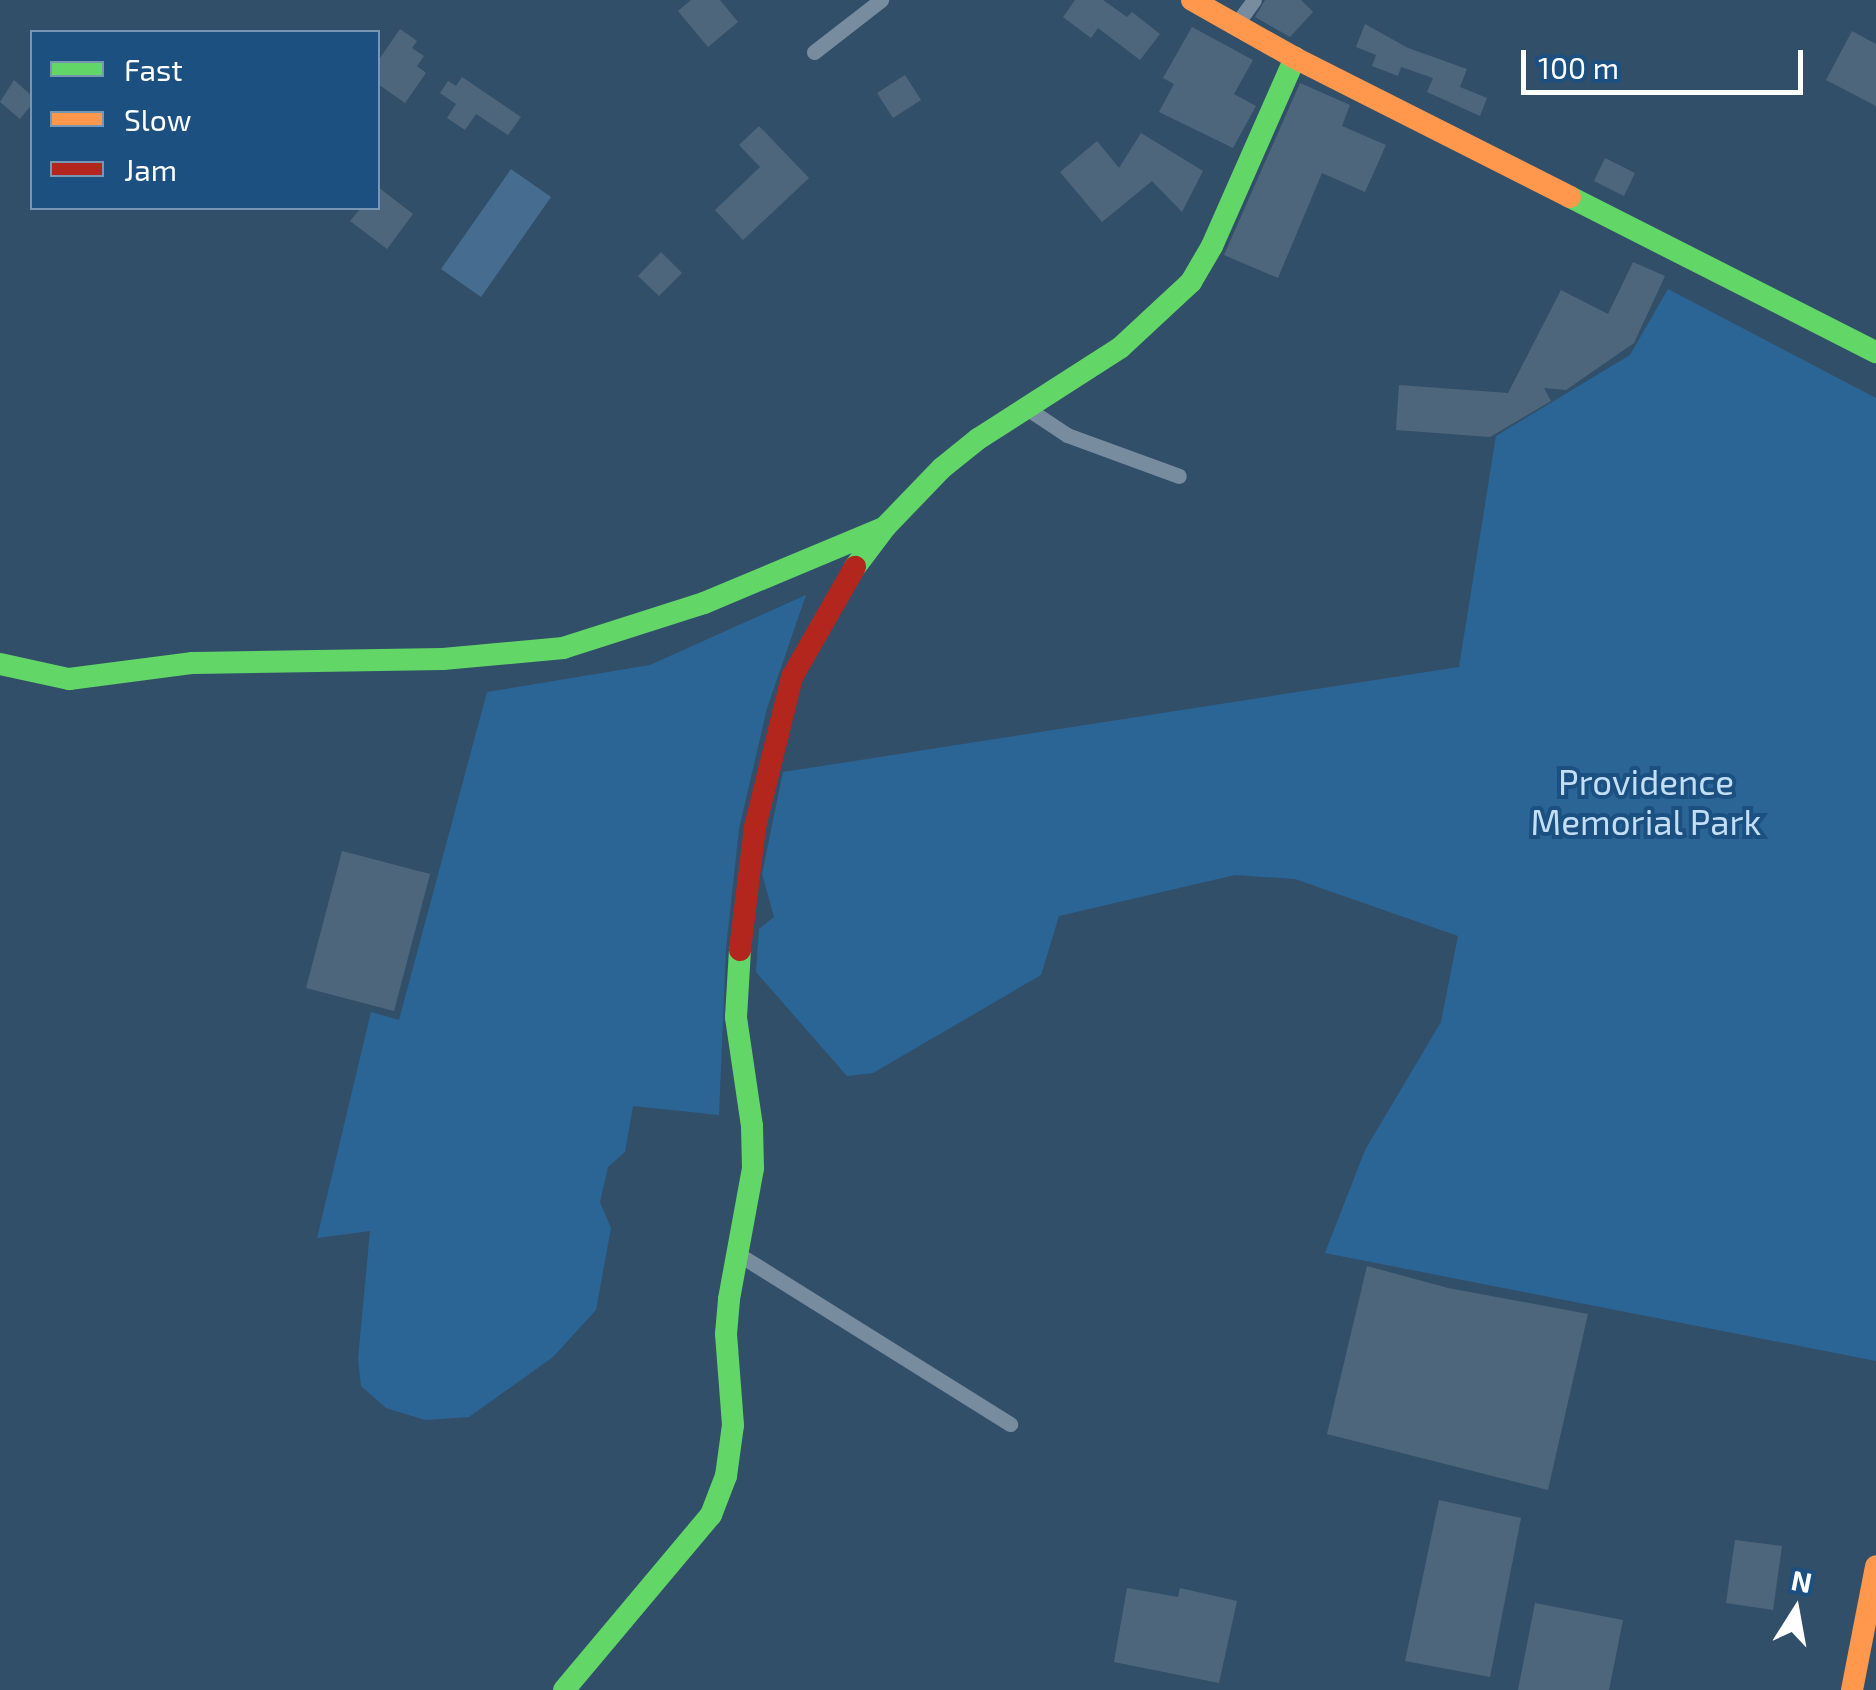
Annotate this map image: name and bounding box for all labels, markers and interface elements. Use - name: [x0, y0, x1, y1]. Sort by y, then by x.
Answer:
- legend: [30, 30, 380, 210]
- scale bar: [1526, 30, 1808, 92]
- text: 100 m: [1538, 49, 1619, 85]
- text: Fast: [124, 51, 183, 87]
- text: Slow: [124, 101, 191, 137]
- text: Jam: [124, 151, 177, 187]
- park label: Providence Memorial Park: [1530, 760, 1762, 842]
- north arrow: [1746, 1560, 1846, 1660]
- text: N: [1789, 1562, 1815, 1599]

